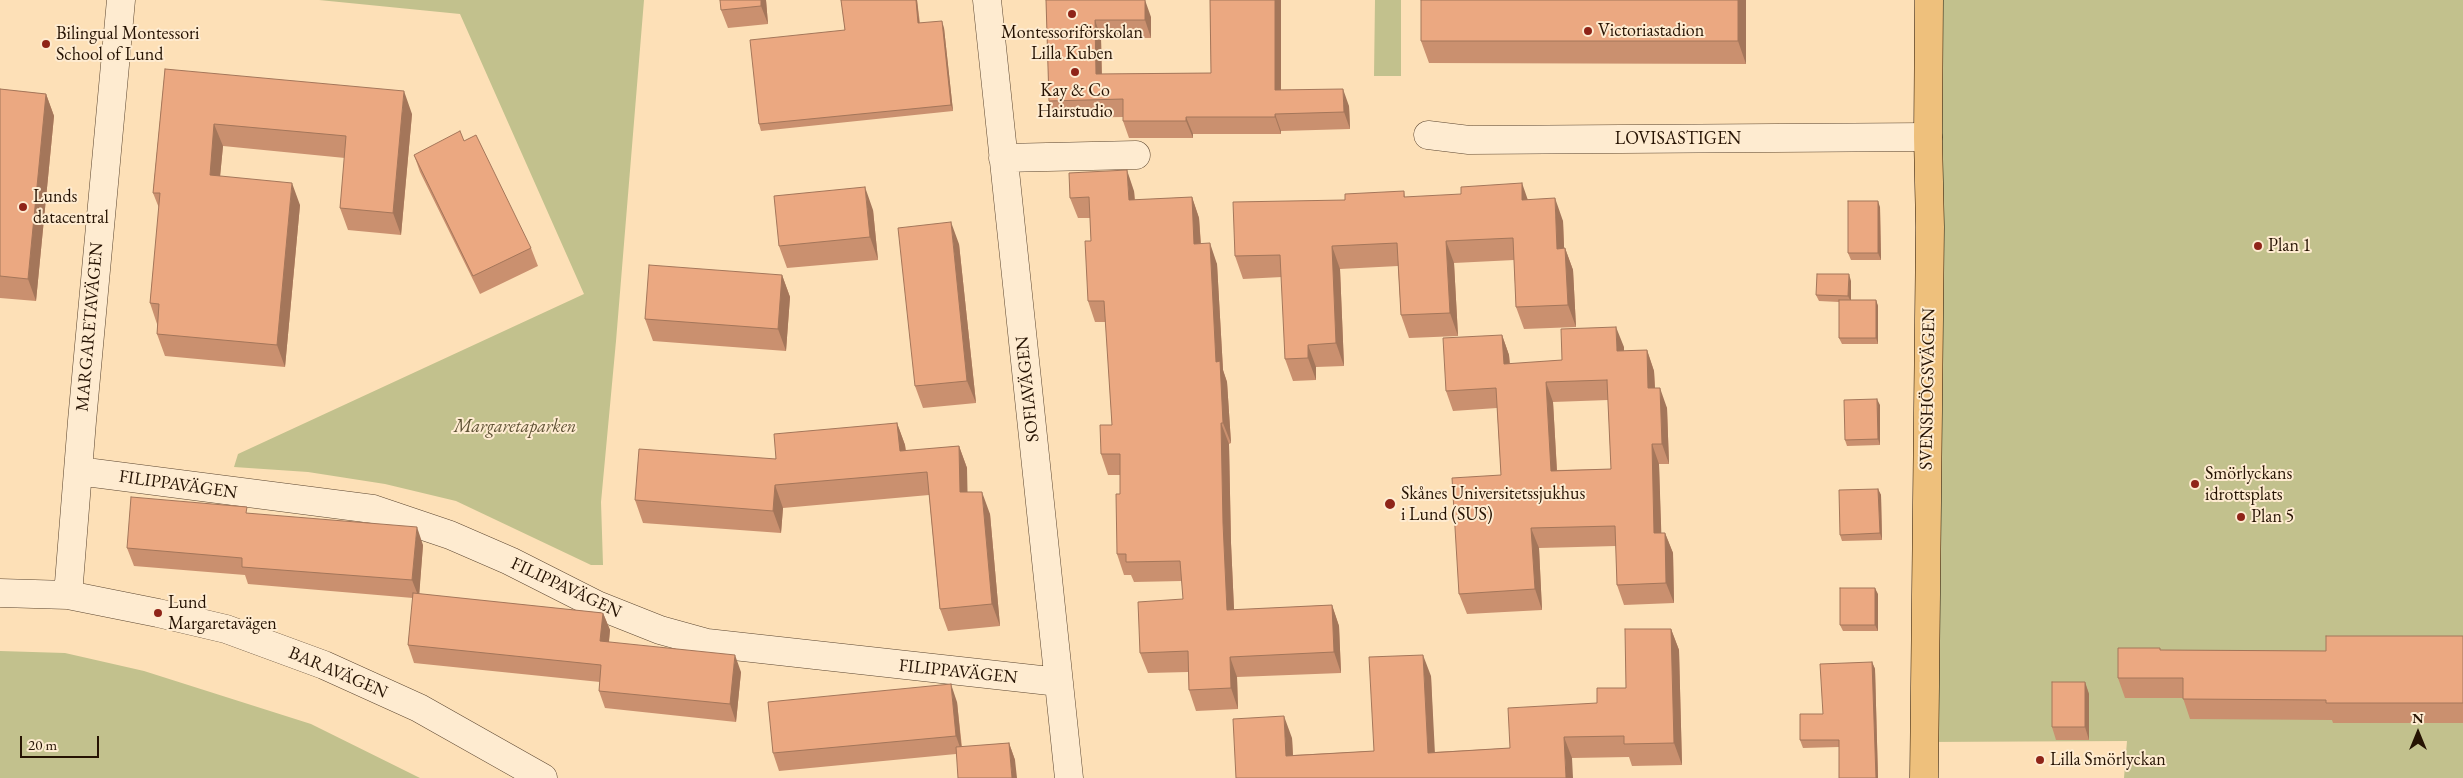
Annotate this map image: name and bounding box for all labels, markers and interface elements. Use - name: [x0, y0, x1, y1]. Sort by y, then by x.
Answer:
- marker: Montessoriförskolan Lilla Kuben: [1066, 8, 1078, 20]
- place label: Victoriastadion: [1598, 20, 1704, 42]
- place label: Montessoriförskolan Lilla Kuben: [1001, 22, 1143, 64]
- place label: Bilingual Montessori School of Lund: [56, 23, 200, 66]
- marker: Victoriastadion: [1582, 25, 1594, 37]
- marker: Bilingual Montessori School of Lund: [40, 38, 52, 50]
- marker: Kay & Co Hairstudio: [1069, 66, 1081, 78]
- place label: Kay & Co Hairstudio: [1037, 80, 1113, 122]
- street label: LOVISASTIGEN: [1615, 128, 1741, 150]
- place label: Lunds datacentral: [33, 186, 109, 228]
- marker: Lunds datacentral: [17, 201, 29, 213]
- place label: Plan 1: [2268, 235, 2311, 257]
- marker: Plan 1: [2252, 240, 2264, 252]
- street label: MARGARETAVÄGEN: [72, 242, 108, 412]
- street label: SVENSHÖGSVÄGEN: [1916, 308, 1940, 470]
- street label: SOFIAVÄGEN: [1012, 335, 1044, 443]
- park label: Margaretaparken: [454, 416, 576, 438]
- place label: Smörlyckans idrottsplats: [2205, 463, 2292, 506]
- street label: FILIPPAVÄGEN: [117, 466, 239, 504]
- marker: Smörlyckans idrottsplats: [2189, 478, 2201, 490]
- place label: Skånes Universitetssjukhus i Lund (SUS): [1401, 483, 1585, 526]
- marker: Skånes Universitetssjukhus i Lund (SUS): [1383, 497, 1397, 511]
- place label: Plan 5: [2251, 506, 2294, 528]
- marker: Plan 5: [2235, 511, 2247, 523]
- street label: FILIPPAVÄGEN: [507, 553, 625, 623]
- place label: Lund Margaretavägen: [168, 592, 277, 634]
- marker: Lund Margaretavägen: [152, 607, 164, 619]
- street label: BARAVÄGEN: [285, 642, 391, 704]
- street label: FILIPPAVÄGEN: [898, 655, 1018, 689]
- north arrow: [2393, 708, 2443, 758]
- text: N: [2412, 709, 2424, 727]
- scale bar: [22, 726, 101, 758]
- text: 20 m: [28, 735, 57, 754]
- place label: Lilla Smörlyckan: [2050, 749, 2166, 771]
- marker: Lilla Smörlyckan: [2034, 754, 2046, 766]

